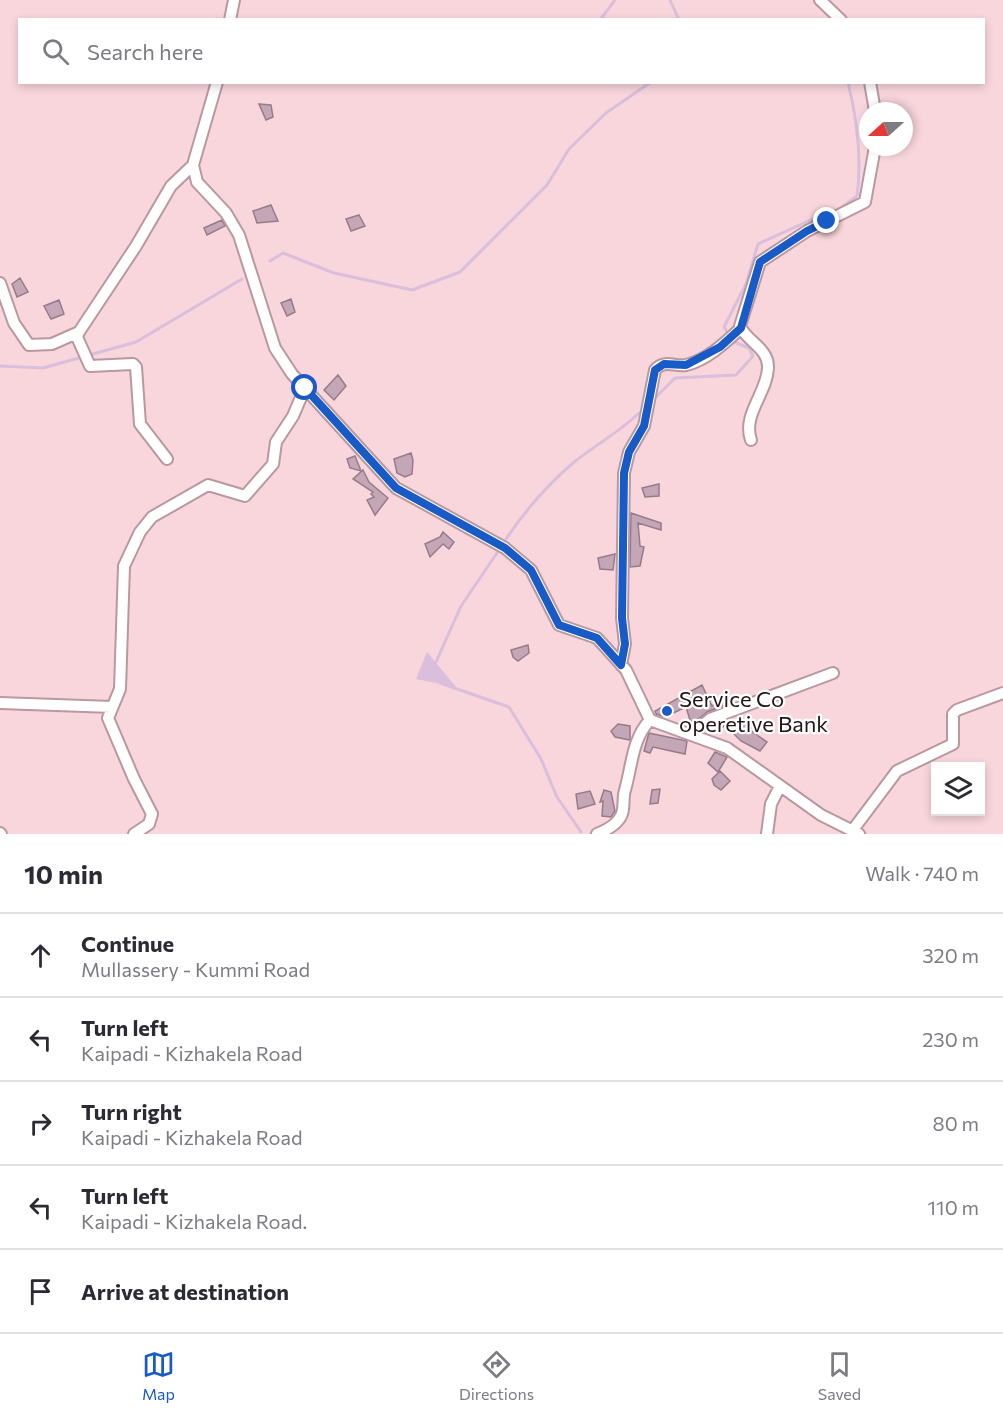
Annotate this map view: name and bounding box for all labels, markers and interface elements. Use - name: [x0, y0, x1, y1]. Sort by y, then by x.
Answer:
- search box: [18, 18, 985, 84]
- icon: search: [39, 35, 72, 68]
- text: Search here: [87, 38, 203, 65]
- north arrow: [859, 102, 913, 156]
- route end: [813, 207, 839, 233]
- route start: [291, 374, 317, 400]
- place label: Service Co operetive Bank: [679, 685, 828, 737]
- marker: Service Co operetive Bank: [660, 704, 674, 718]
- map controls: [931, 762, 985, 816]
- button: layers: [931, 762, 985, 816]
- text: 10 min: [24, 858, 103, 889]
- text: Walk · 740 m: [865, 861, 979, 885]
- text: Continue: [81, 930, 174, 957]
- icon: ahead: [24, 939, 57, 972]
- text: 320 m: [922, 943, 979, 967]
- text: Mullassery - Kummi Road: [81, 957, 310, 981]
- text: Turn left: [81, 1014, 168, 1041]
- icon: left: [24, 1023, 57, 1056]
- text: 230 m: [922, 1027, 979, 1051]
- text: Kaipadi - Kizhakela Road: [81, 1041, 303, 1065]
- text: Turn right: [81, 1098, 182, 1125]
- icon: right: [24, 1107, 57, 1140]
- text: 80 m: [933, 1111, 979, 1135]
- text: Kaipadi - Kizhakela Road: [81, 1125, 303, 1149]
- text: Turn left: [81, 1182, 168, 1209]
- icon: left: [24, 1191, 57, 1224]
- text: 110 m: [928, 1195, 979, 1219]
- text: Kaipadi - Kizhakela Road.: [81, 1209, 307, 1233]
- icon: arrive: [24, 1275, 57, 1308]
- text: Arrive at destination: [81, 1278, 289, 1305]
- tab: Map: [142, 1348, 175, 1403]
- tab: Directions: [459, 1348, 534, 1403]
- tab: Saved: [818, 1348, 861, 1403]

